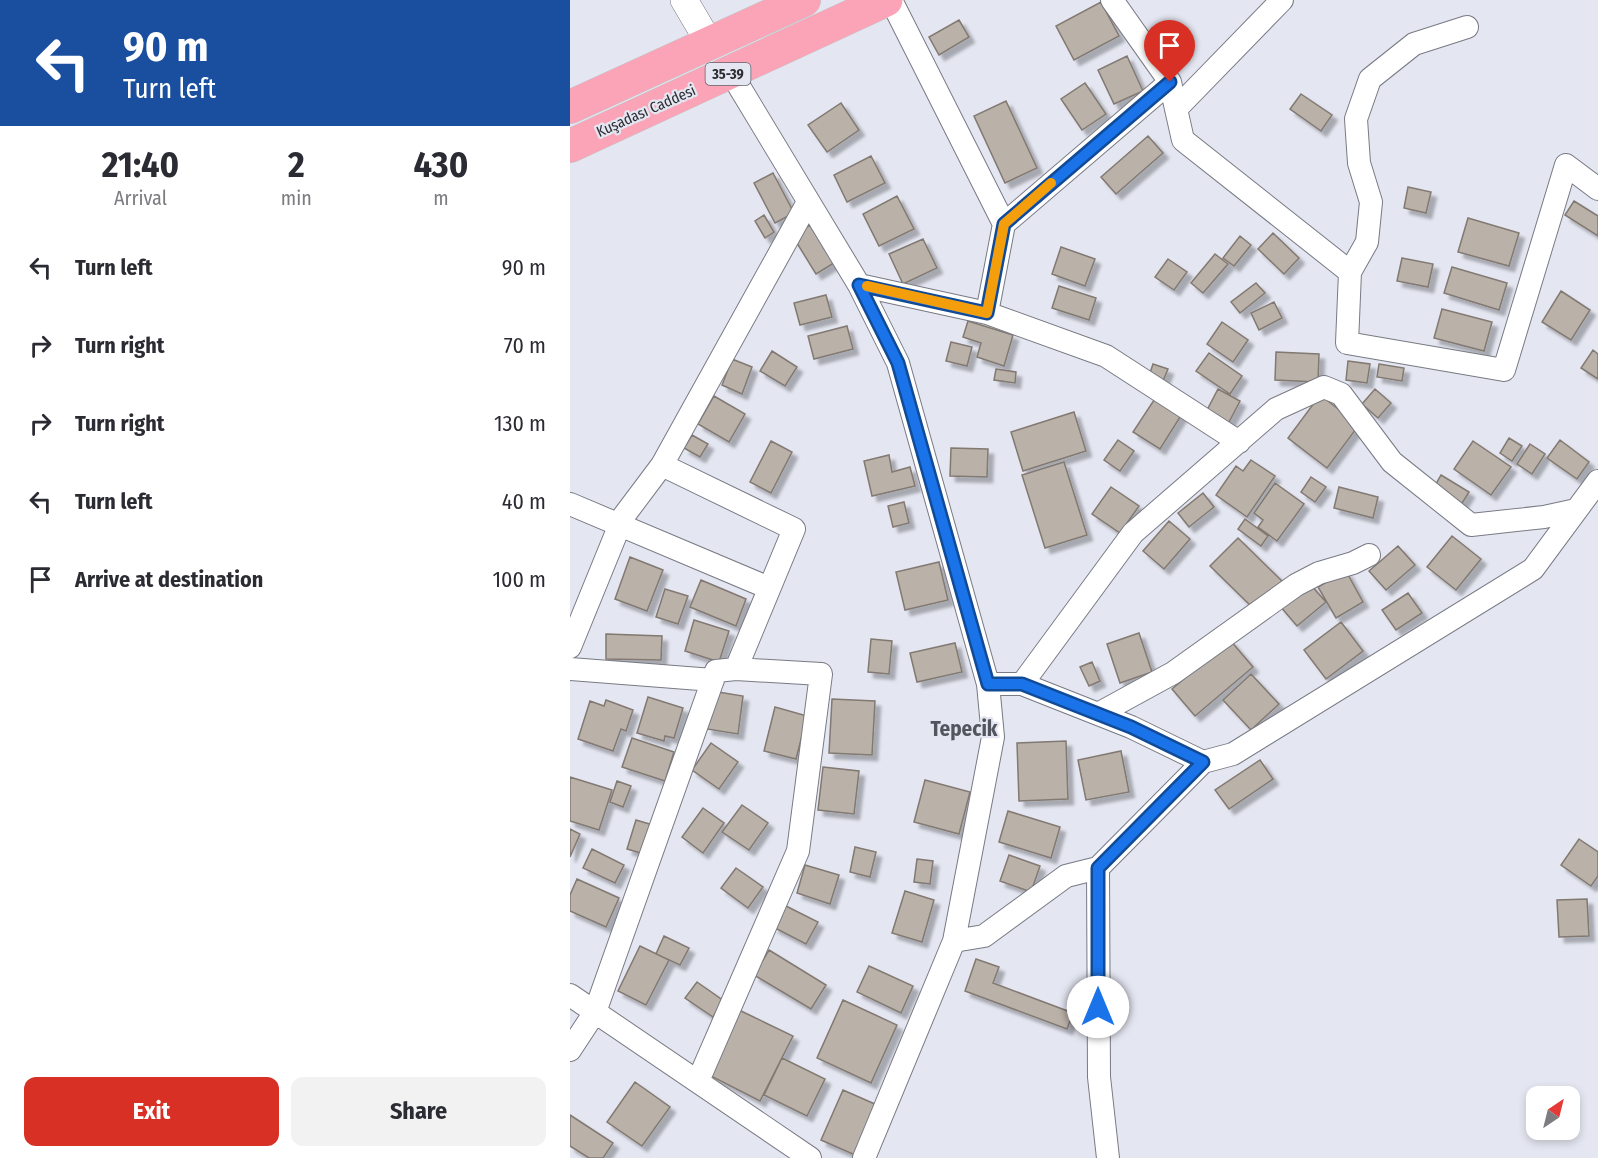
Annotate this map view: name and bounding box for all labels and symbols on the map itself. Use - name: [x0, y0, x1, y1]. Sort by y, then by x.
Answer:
- pin: [1144, 20, 1195, 82]
- road number: 35-39: [706, 63, 750, 85]
- street label: Kuşadası Caddesi: [594, 81, 698, 141]
- district label: Tepecik: [930, 716, 998, 742]
- position arrow: [1066, 975, 1130, 1039]
- north arrow: [1526, 1086, 1580, 1140]

